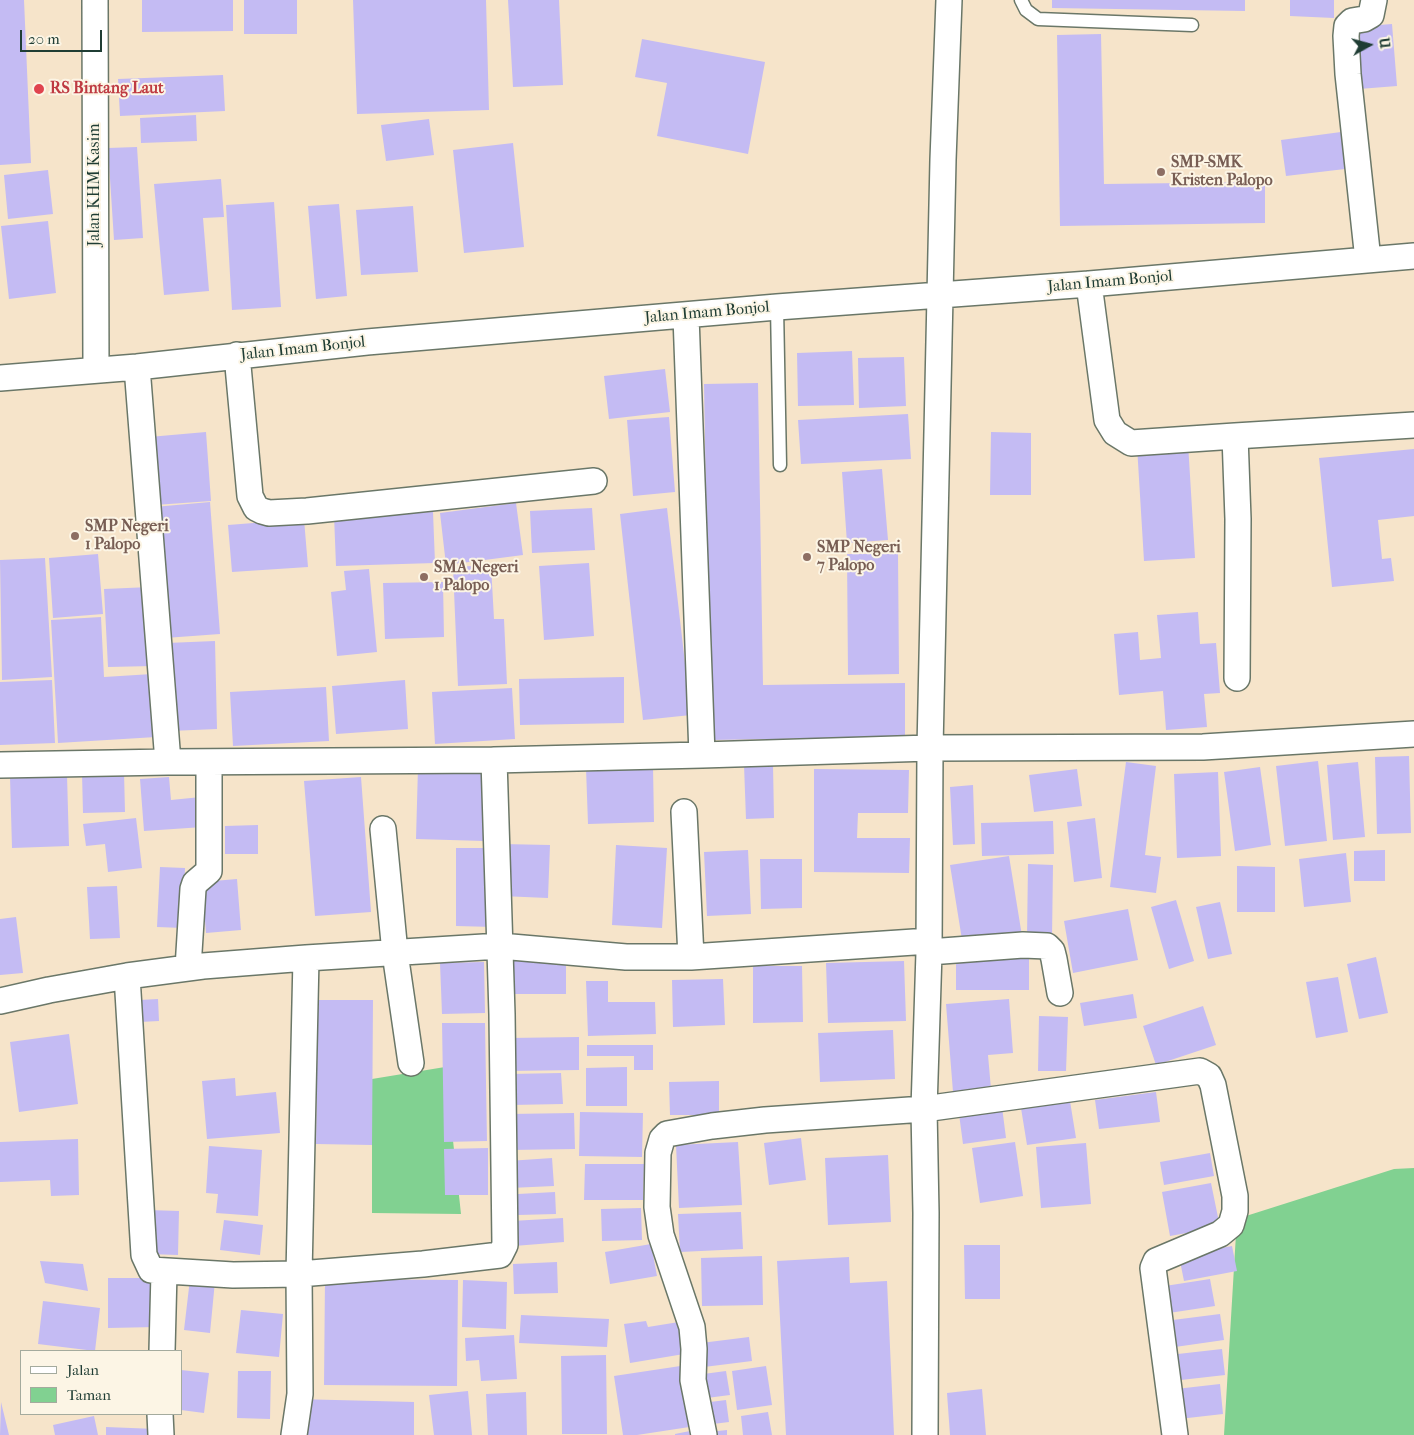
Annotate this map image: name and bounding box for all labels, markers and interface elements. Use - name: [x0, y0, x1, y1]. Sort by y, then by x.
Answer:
- scale bar: [22, 20, 105, 52]
- north arrow: [1344, 20, 1394, 70]
- text: 20 m: [28, 30, 60, 48]
- text: U: [1375, 37, 1393, 50]
- place label: RS Bintang Laut: [50, 79, 164, 99]
- marker: RS Bintang Laut: [32, 82, 46, 96]
- street label: Jalan KHM Kasim: [85, 123, 105, 247]
- place label: SMP-SMK Kristen Palopo: [1171, 153, 1273, 191]
- marker: SMP-SMK Kristen Palopo: [1155, 166, 1167, 178]
- street label: Jalan Imam Bonjol: [1047, 267, 1173, 297]
- street label: Jalan Imam Bonjol: [644, 298, 770, 328]
- street label: Jalan Imam Bonjol: [240, 333, 366, 365]
- place label: SMP Negeri 1 Palopo: [85, 517, 169, 555]
- marker: SMP Negeri 1 Palopo: [69, 530, 81, 542]
- place label: SMP Negeri 7 Palopo: [817, 538, 901, 576]
- marker: SMP Negeri 7 Palopo: [801, 551, 813, 563]
- place label: SMA Negeri 1 Palopo: [434, 558, 518, 596]
- marker: SMA Negeri 1 Palopo: [418, 571, 430, 583]
- legend: [20, 1350, 182, 1415]
- text: Jalan: [67, 1361, 99, 1379]
- text: Taman: [67, 1386, 111, 1404]

